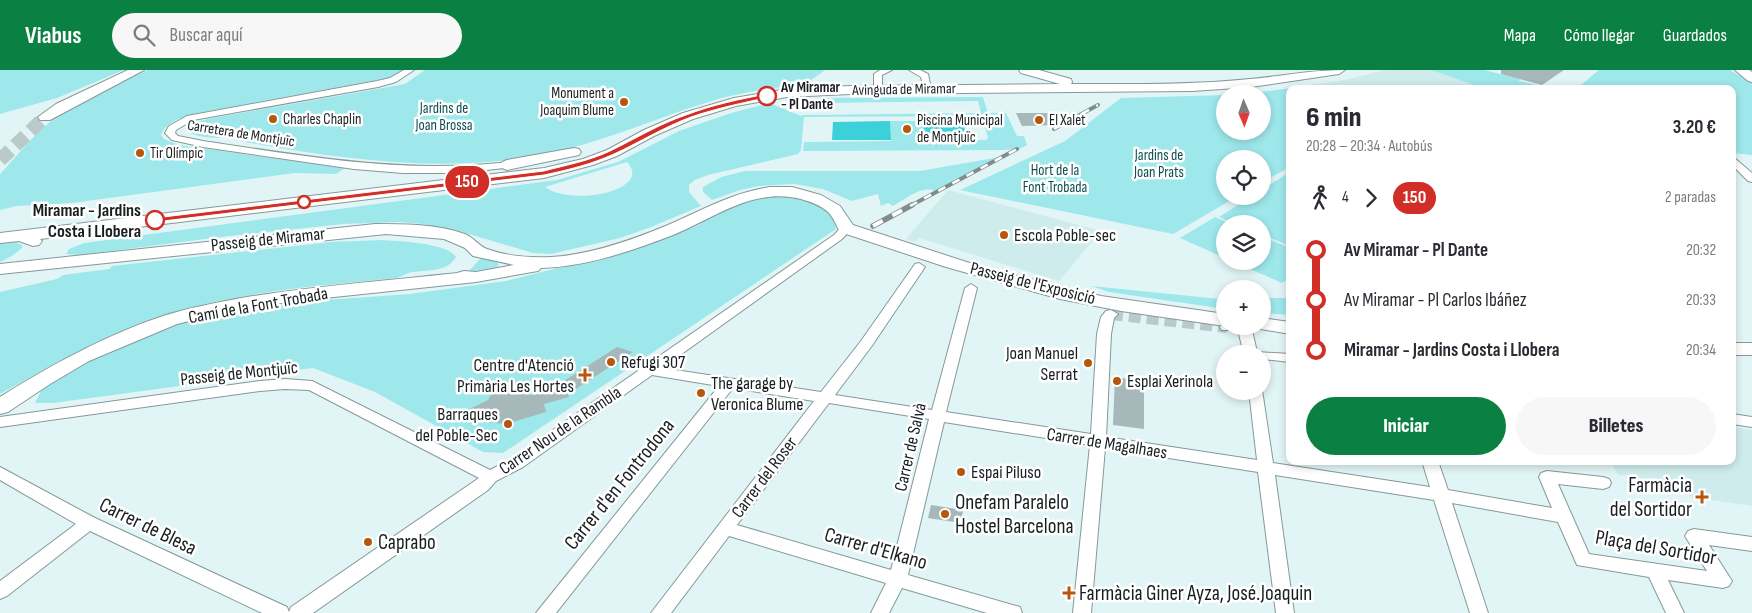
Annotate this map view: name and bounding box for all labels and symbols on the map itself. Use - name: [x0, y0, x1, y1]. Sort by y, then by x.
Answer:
- place label: Av Miramar - Pl Dante: [780, 78, 841, 114]
- street label: Avinguda de Miramar: [851, 79, 957, 100]
- place label: Monument a Joaquim Blume: [539, 84, 614, 120]
- north arrow: [1216, 85, 1271, 140]
- marker: Av Miramar - Pl Dante: [757, 86, 777, 106]
- marker: Monument a Joaquim Blume: [618, 96, 630, 108]
- park label: Jardins de Joan Brossa: [414, 99, 473, 135]
- place label: Charles Chaplin: [283, 110, 361, 129]
- place label: Piscina Municipal de Montjuïc: [917, 111, 1003, 147]
- place label: El Xalet: [1049, 111, 1086, 130]
- marker: Charles Chaplin: [267, 113, 279, 125]
- marker: El Xalet: [1033, 114, 1045, 126]
- street label: Carretera de Montjuïc: [186, 116, 296, 151]
- marker: Piscina Municipal de Montjuïc: [901, 123, 913, 135]
- place label: Tir Olímpic: [150, 144, 203, 163]
- park label: Jardins de Joan Prats: [1133, 146, 1184, 182]
- marker: Tir Olímpic: [134, 147, 146, 159]
- park label: Hort de la Font Trobada: [1023, 161, 1087, 197]
- line badge: 150: [438, 166, 496, 198]
- unlabelled marker: [297, 195, 311, 209]
- place label: Miramar - Jardins Costa i Llobera: [33, 200, 141, 242]
- marker: Miramar - Jardins Costa i Llobera: [145, 210, 165, 230]
- street label: Passeig de Miramar: [210, 223, 326, 256]
- place label: Escola Poble-sec: [1014, 225, 1116, 246]
- marker: Escola Poble-sec: [998, 229, 1010, 241]
- street label: Passeig de l'Exposició: [968, 258, 1098, 309]
- street label: Camí de la Font Trobada: [187, 283, 330, 328]
- place label: Joan Manuel Serrat: [1005, 343, 1079, 385]
- place label: Refugi 307: [621, 352, 686, 373]
- place label: Centre d'Atenció Primària Les Hortes: [457, 355, 574, 397]
- marker: Refugi 307: [605, 356, 617, 368]
- street label: Passeig de Montjuïc: [179, 357, 299, 390]
- marker: Joan Manuel Serrat: [1082, 357, 1094, 369]
- marker: Centre d'Atenció Primària Les Hortes: [578, 368, 592, 382]
- place label: Esplai Xerinola: [1127, 371, 1213, 392]
- place label: The garage by Veronica Blume: [711, 373, 804, 415]
- marker: Esplai Xerinola: [1111, 375, 1123, 387]
- street label: Carrer Nou de la Rambla: [495, 382, 625, 479]
- marker: The garage by Veronica Blume: [695, 387, 707, 399]
- street label: Carrer de Salvà: [890, 401, 931, 493]
- place label: Barraques del Poble-Sec: [415, 404, 498, 446]
- street label: Carrer d'en Fontrodona: [559, 414, 680, 555]
- marker: Barraques del Poble-Sec: [502, 418, 514, 430]
- street label: Carrer de Magalhaes: [1045, 424, 1169, 463]
- street label: Carrer del Roser: [727, 433, 802, 522]
- place label: Espai Piluso: [971, 462, 1041, 483]
- marker: Espai Piluso: [955, 466, 967, 478]
- place label: Farmàcia del Sortidor: [1610, 473, 1692, 522]
- place label: Onefam Paralelo Hostel Barcelona: [955, 490, 1073, 539]
- marker: Farmàcia del Sortidor: [1696, 491, 1708, 503]
- street label: Carrer de Blesa: [95, 492, 201, 561]
- marker: Onefam Paralelo Hostel Barcelona: [939, 508, 951, 520]
- street label: Carrer d'Elkano: [822, 522, 930, 575]
- street label: Plaça del Sortidor: [1593, 525, 1718, 570]
- place label: Caprabo: [378, 530, 436, 555]
- marker: Caprabo: [362, 536, 374, 548]
- place label: Farmàcia Giner Ayza, José.Joaquin: [1079, 581, 1312, 606]
- marker: Farmàcia Giner Ayza, José.Joaquin: [1063, 587, 1075, 599]

